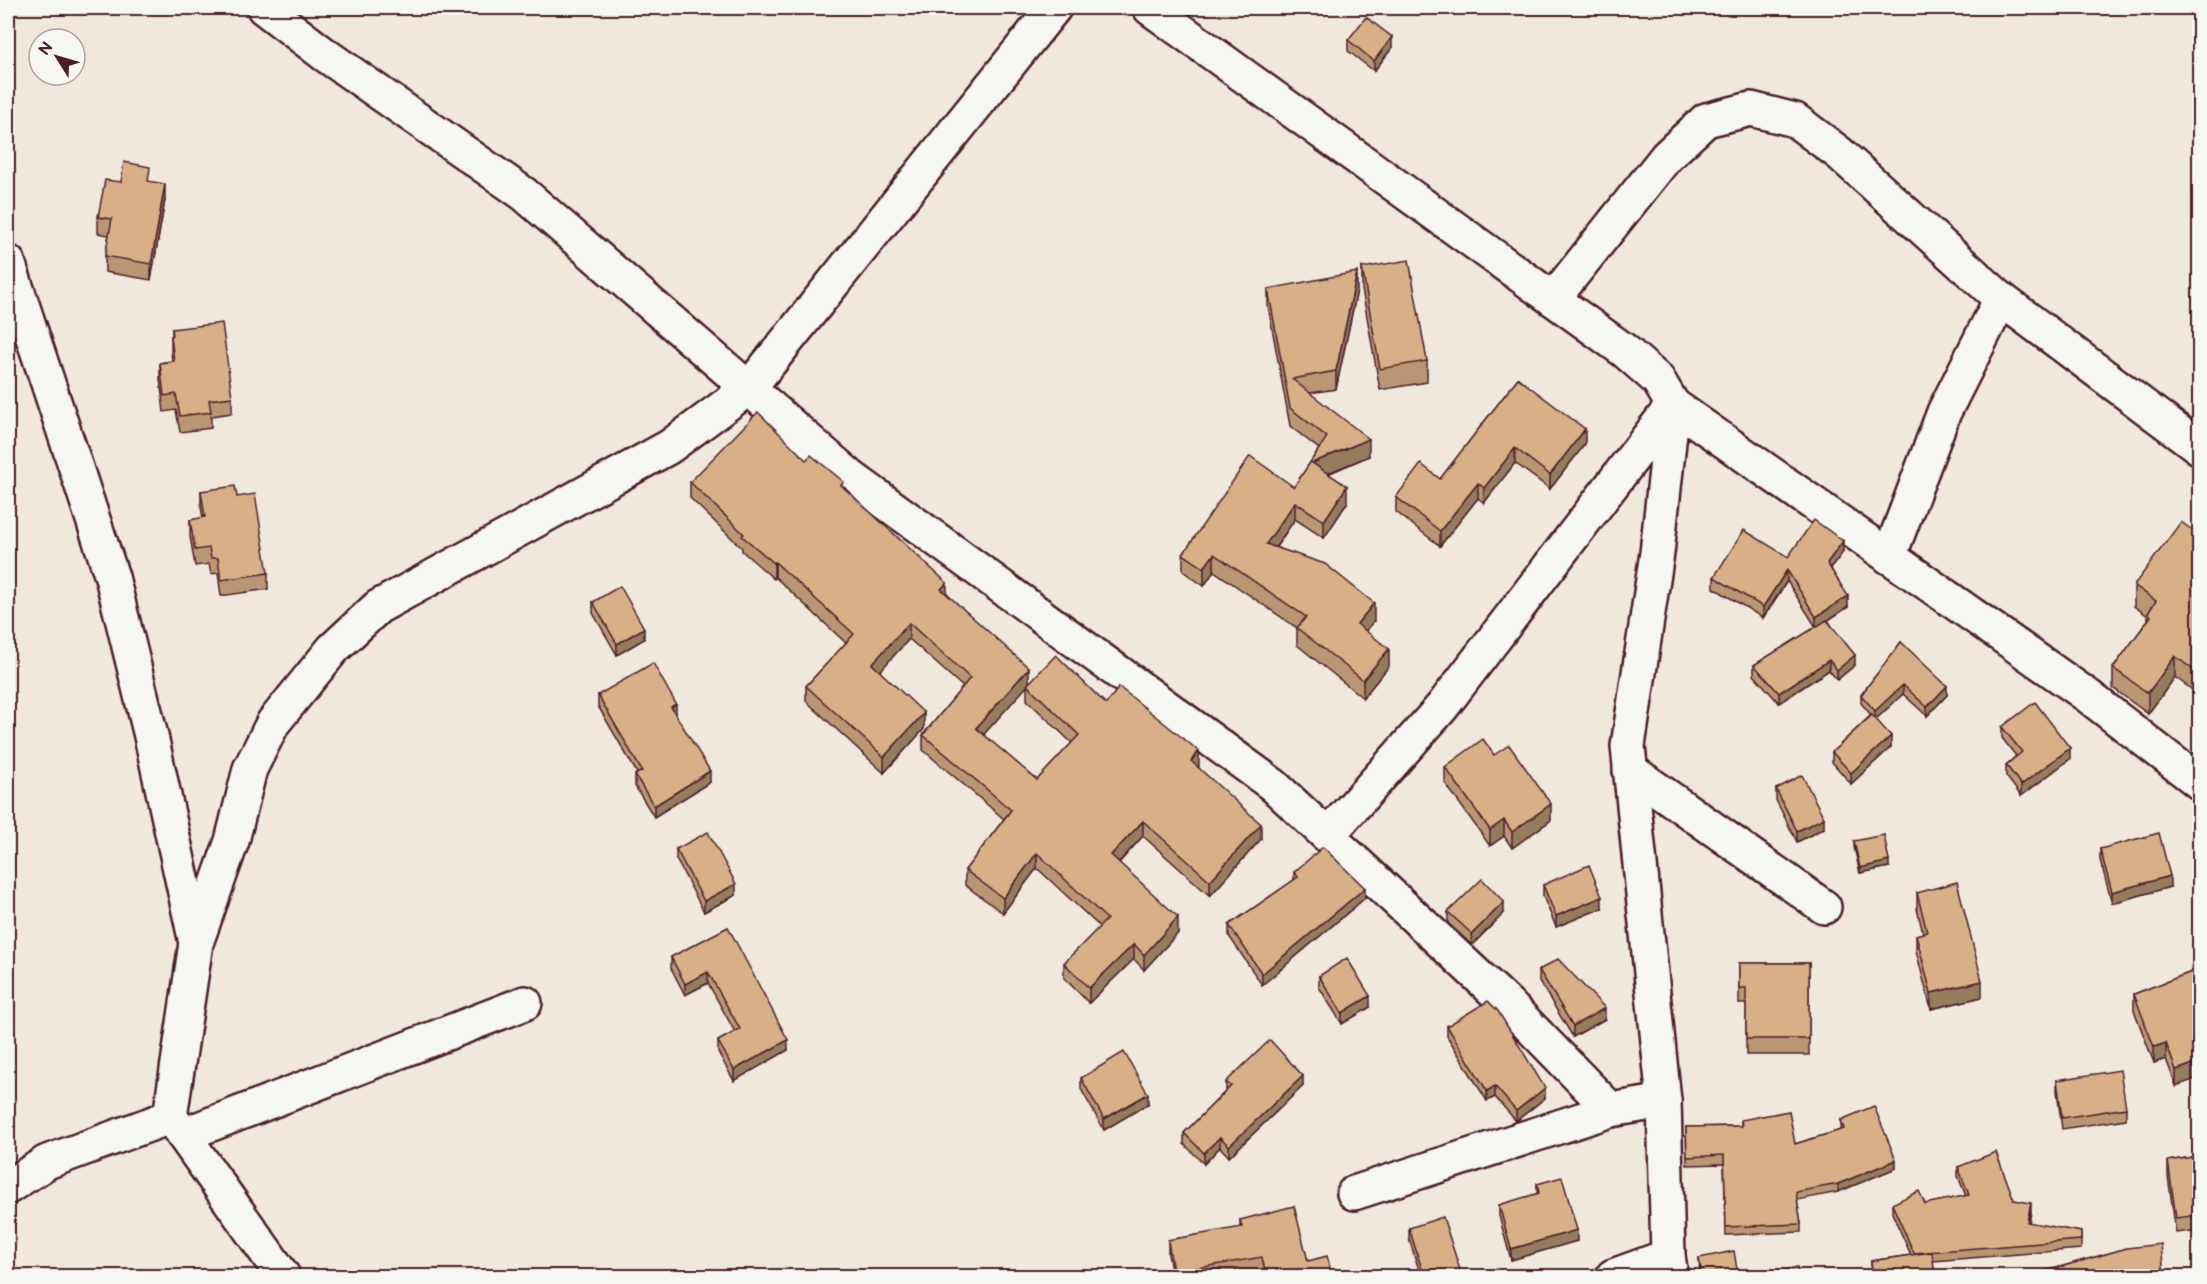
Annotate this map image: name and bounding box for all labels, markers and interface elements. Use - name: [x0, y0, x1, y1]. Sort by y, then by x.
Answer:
- north arrow: [27, 27, 87, 87]
- text: N: [35, 38, 57, 59]

